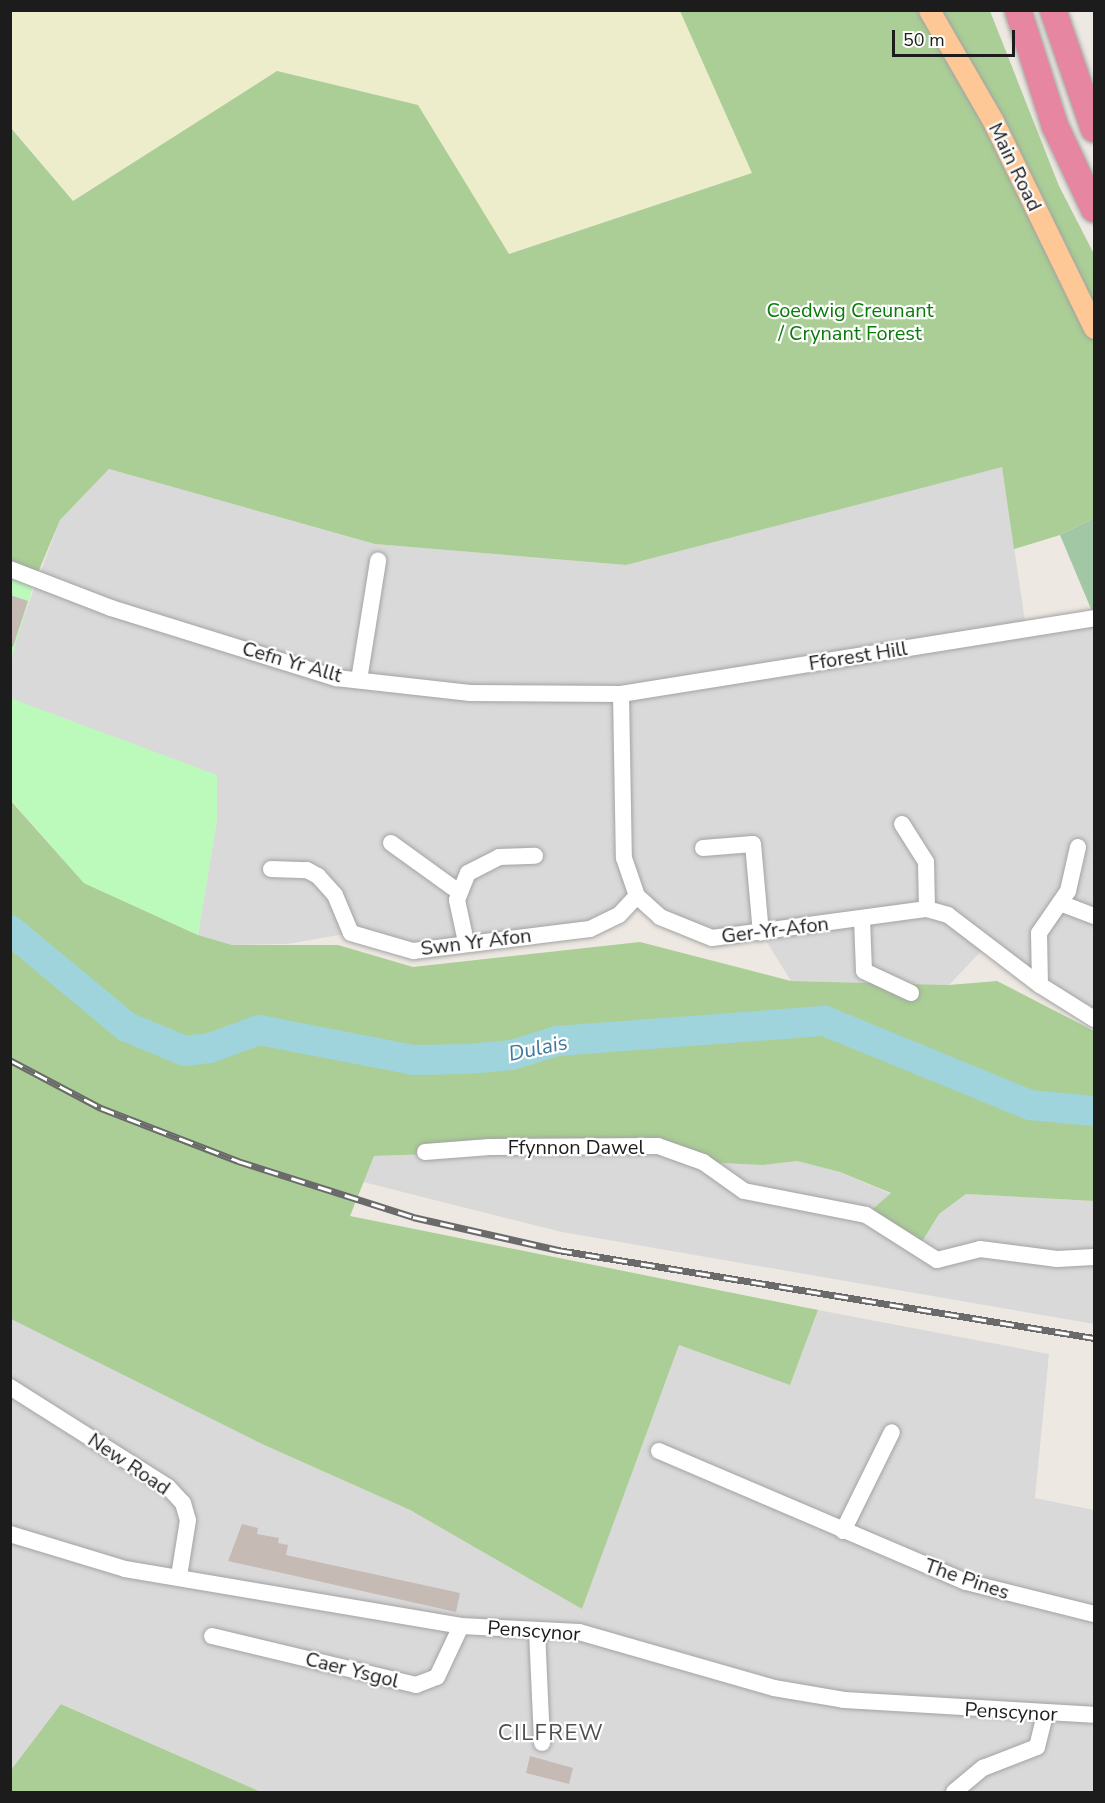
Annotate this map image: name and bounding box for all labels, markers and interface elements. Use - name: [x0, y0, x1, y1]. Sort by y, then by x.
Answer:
- scale bar: [895, 18, 1018, 56]
- text: 50 m: [903, 28, 945, 52]
- street label: Main Road: [983, 119, 1047, 215]
- park label: Coedwig Creunant / Crynant Forest: [766, 298, 934, 345]
- street label: Cefn Yr Allt: [239, 636, 345, 688]
- street label: Fforest Hill: [807, 636, 909, 676]
- street label: Ger-Yr-Afon: [720, 912, 830, 948]
- street label: Swn Yr Afon: [419, 923, 533, 961]
- water label: Dulais: [506, 1029, 570, 1067]
- street label: Ffynnon Dawel: [508, 1135, 644, 1159]
- street label: New Road: [83, 1428, 175, 1500]
- street label: The Pines: [921, 1553, 1013, 1605]
- street label: Penscynor: [487, 1616, 581, 1646]
- street label: Caer Ysgol: [303, 1647, 401, 1693]
- street label: Penscynor: [964, 1698, 1058, 1726]
- district label: CILFREW: [498, 1721, 604, 1747]

